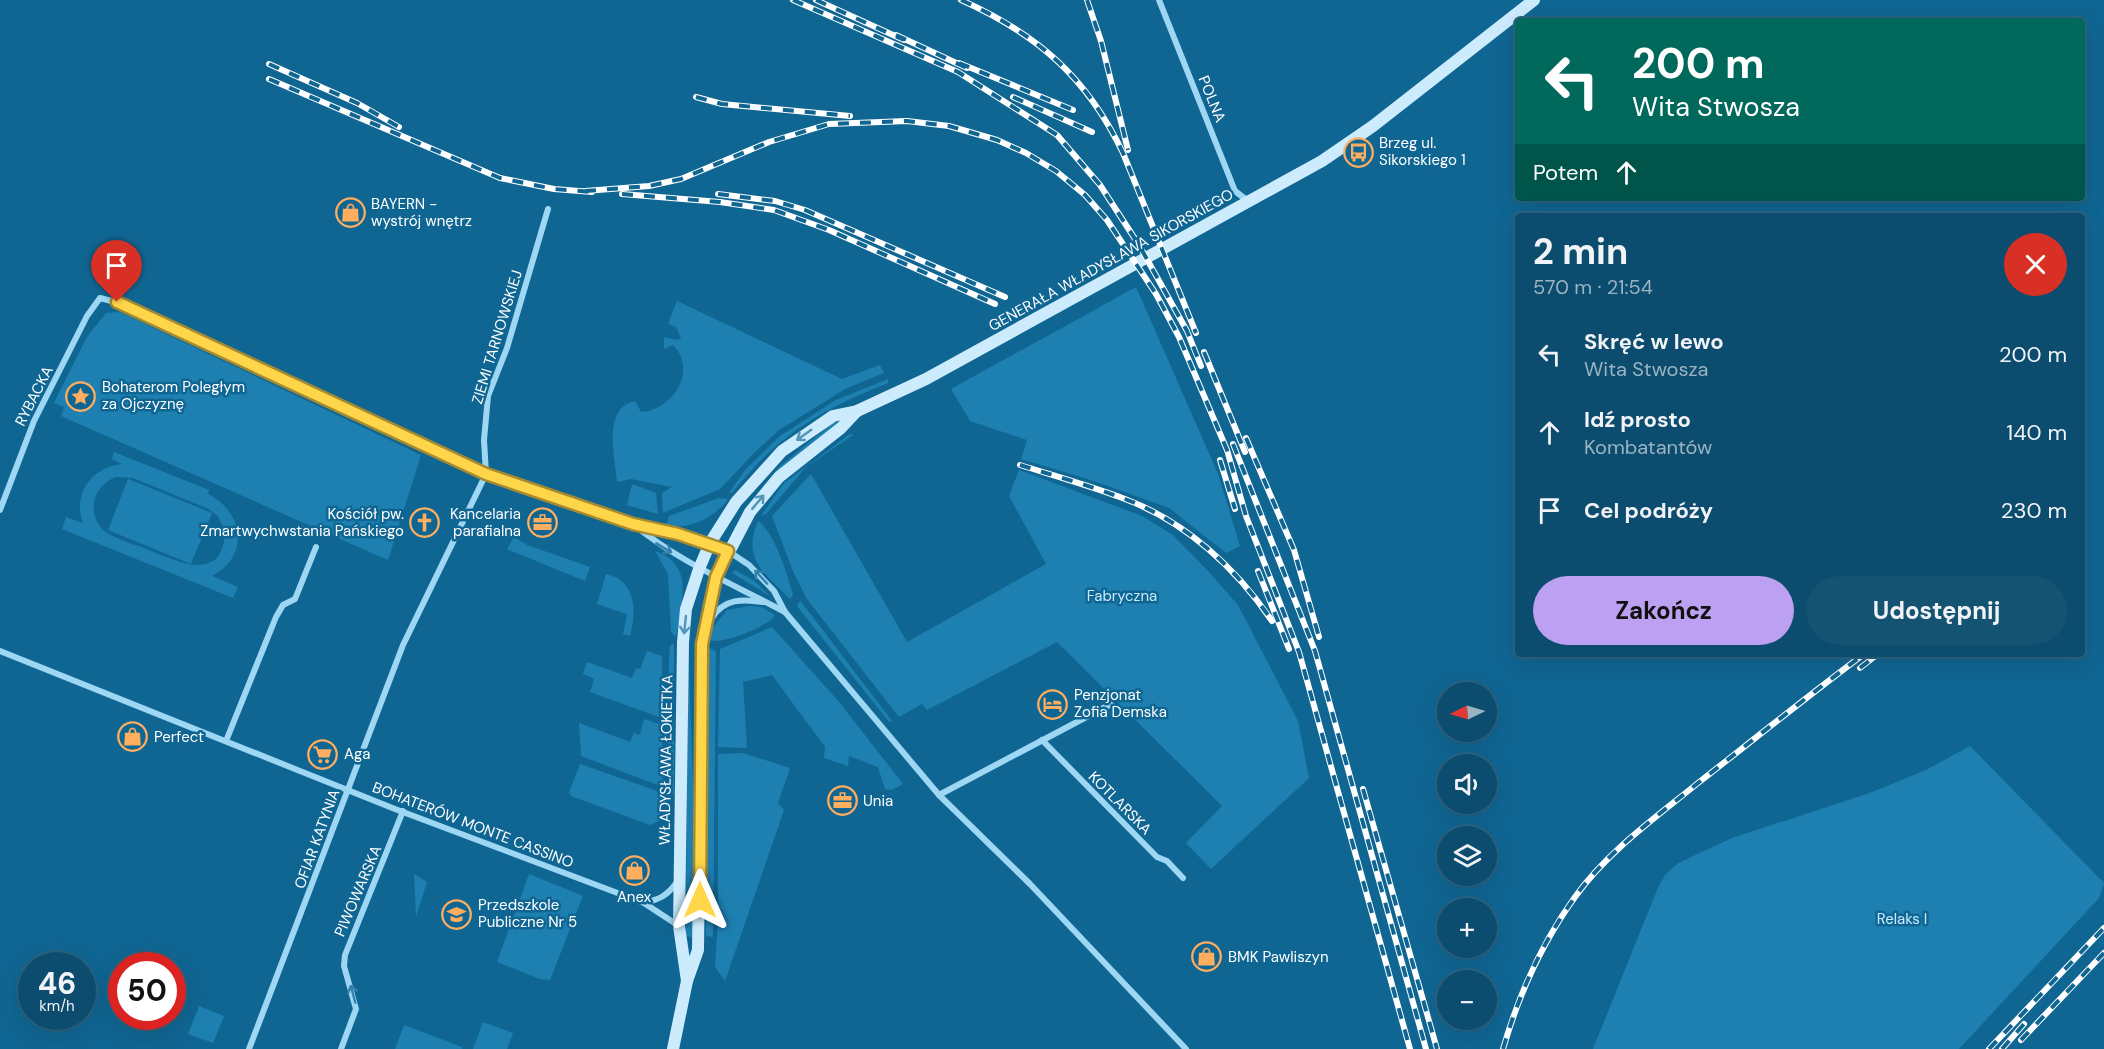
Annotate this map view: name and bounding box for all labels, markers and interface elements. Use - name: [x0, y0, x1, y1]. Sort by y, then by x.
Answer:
- text: 200 m: [1632, 36, 1765, 91]
- icon: left: [1533, 42, 1611, 120]
- street label: POLNA: [1194, 73, 1230, 125]
- text: Wita Stwosza: [1632, 89, 1800, 124]
- place label: Brzeg ul. Sikorskiego 1: [1379, 133, 1466, 170]
- bus stop icon: Brzeg ul. Sikorskiego 1: [1342, 136, 1374, 168]
- icon: ahead: [1610, 156, 1643, 189]
- text: Potem: [1533, 158, 1598, 187]
- street label: GENERAŁA WŁADYSŁAWA SIKORSKIEGO: [985, 184, 1237, 336]
- place label: BAYERN - wystrój wnętrz: [371, 194, 472, 231]
- shop icon: BAYERN - wystrój wnętrz: [334, 197, 366, 229]
- text: 2 min: [1533, 228, 1628, 275]
- button: close: [2004, 233, 2067, 296]
- pin: [91, 240, 142, 302]
- icon: arrive: [100, 249, 133, 282]
- street label: ZIEMI TARNOWSKIEJ: [467, 268, 527, 406]
- text: 570 m · 21:54: [1533, 274, 1653, 300]
- text: Skręć w lewo: [1584, 327, 1724, 356]
- icon: left: [1533, 338, 1566, 371]
- text: 200 m: [1999, 340, 2067, 369]
- text: Wita Stwosza: [1584, 356, 1708, 382]
- street label: RYBACKA: [10, 363, 58, 429]
- place label: Bohaterom Poległym za Ojczyznę: [102, 377, 245, 414]
- place icon: Bohaterom Poległym za Ojczyznę: [65, 380, 97, 412]
- text: Idź prosto: [1584, 405, 1691, 434]
- icon: ahead: [1533, 416, 1566, 449]
- text: 140 m: [2006, 418, 2067, 447]
- one-way arrow: [797, 429, 813, 441]
- text: Kombatantów: [1584, 434, 1712, 460]
- one-way arrow: [752, 494, 765, 510]
- icon: arrive: [1533, 494, 1566, 527]
- text: Cel podróży: [1584, 496, 1713, 525]
- text: 230 m: [2001, 496, 2067, 525]
- place label: Kościół pw. Zmartwychwstania Pańskiego: [200, 504, 404, 541]
- place label: Kancelaria parafialna: [450, 504, 521, 541]
- church icon: Kościół pw. Zmartwychwstania Pańskiego: [409, 507, 441, 539]
- office icon: Kancelaria parafialna: [526, 507, 558, 539]
- one-way arrow: [655, 542, 672, 554]
- one-way arrow: [754, 570, 768, 585]
- button: Zakończ: [1533, 576, 1794, 645]
- button: Udostępnij: [1806, 576, 2067, 645]
- park label: Fabryczna: [1087, 586, 1157, 606]
- one-way arrow: [679, 615, 690, 635]
- street label: WŁADYSŁAWA ŁOKIETKA: [655, 675, 677, 845]
- north arrow: [1437, 682, 1497, 742]
- map controls: [1437, 682, 1497, 1030]
- place label: Penzjonat Zofia Demska: [1074, 685, 1167, 722]
- hotel icon: Penzjonat Zofia Demska: [1037, 688, 1069, 720]
- shop icon: Perfect: [117, 721, 149, 753]
- place label: Perfect: [154, 727, 204, 747]
- supermarket icon: Aga: [307, 738, 339, 770]
- place label: Aga: [344, 744, 371, 764]
- button: sound: [1437, 754, 1497, 814]
- street label: KOTLARSKA: [1084, 767, 1156, 839]
- street label: BOHATERÓW MONTE CASSINO: [370, 777, 576, 873]
- office icon: Unia: [826, 785, 858, 817]
- street label: OFIAR KATYNIA: [290, 786, 344, 892]
- place label: Unia: [863, 791, 893, 811]
- button: layers: [1437, 826, 1497, 886]
- street label: PIWOWARSKA: [330, 842, 386, 940]
- shop icon: Anex: [618, 854, 650, 886]
- position arrow: [668, 868, 732, 932]
- place label: Anex: [617, 887, 652, 907]
- place label: Przedszkole Publiczne Nr 5: [478, 895, 577, 932]
- school or university icon: Przedszkole Publiczne Nr 5: [441, 898, 473, 930]
- button: +: [1437, 898, 1497, 958]
- park label: Relaks I: [1877, 909, 1927, 929]
- shop icon: BMK Pawliszyn: [1191, 941, 1223, 973]
- place label: BMK Pawliszyn: [1228, 947, 1329, 967]
- speed limit sign: 50: [108, 952, 186, 1030]
- text: 46: [38, 964, 76, 1003]
- button: −: [1437, 970, 1497, 1030]
- one-way arrow: [347, 985, 358, 1004]
- text: km/h: [39, 996, 75, 1016]

